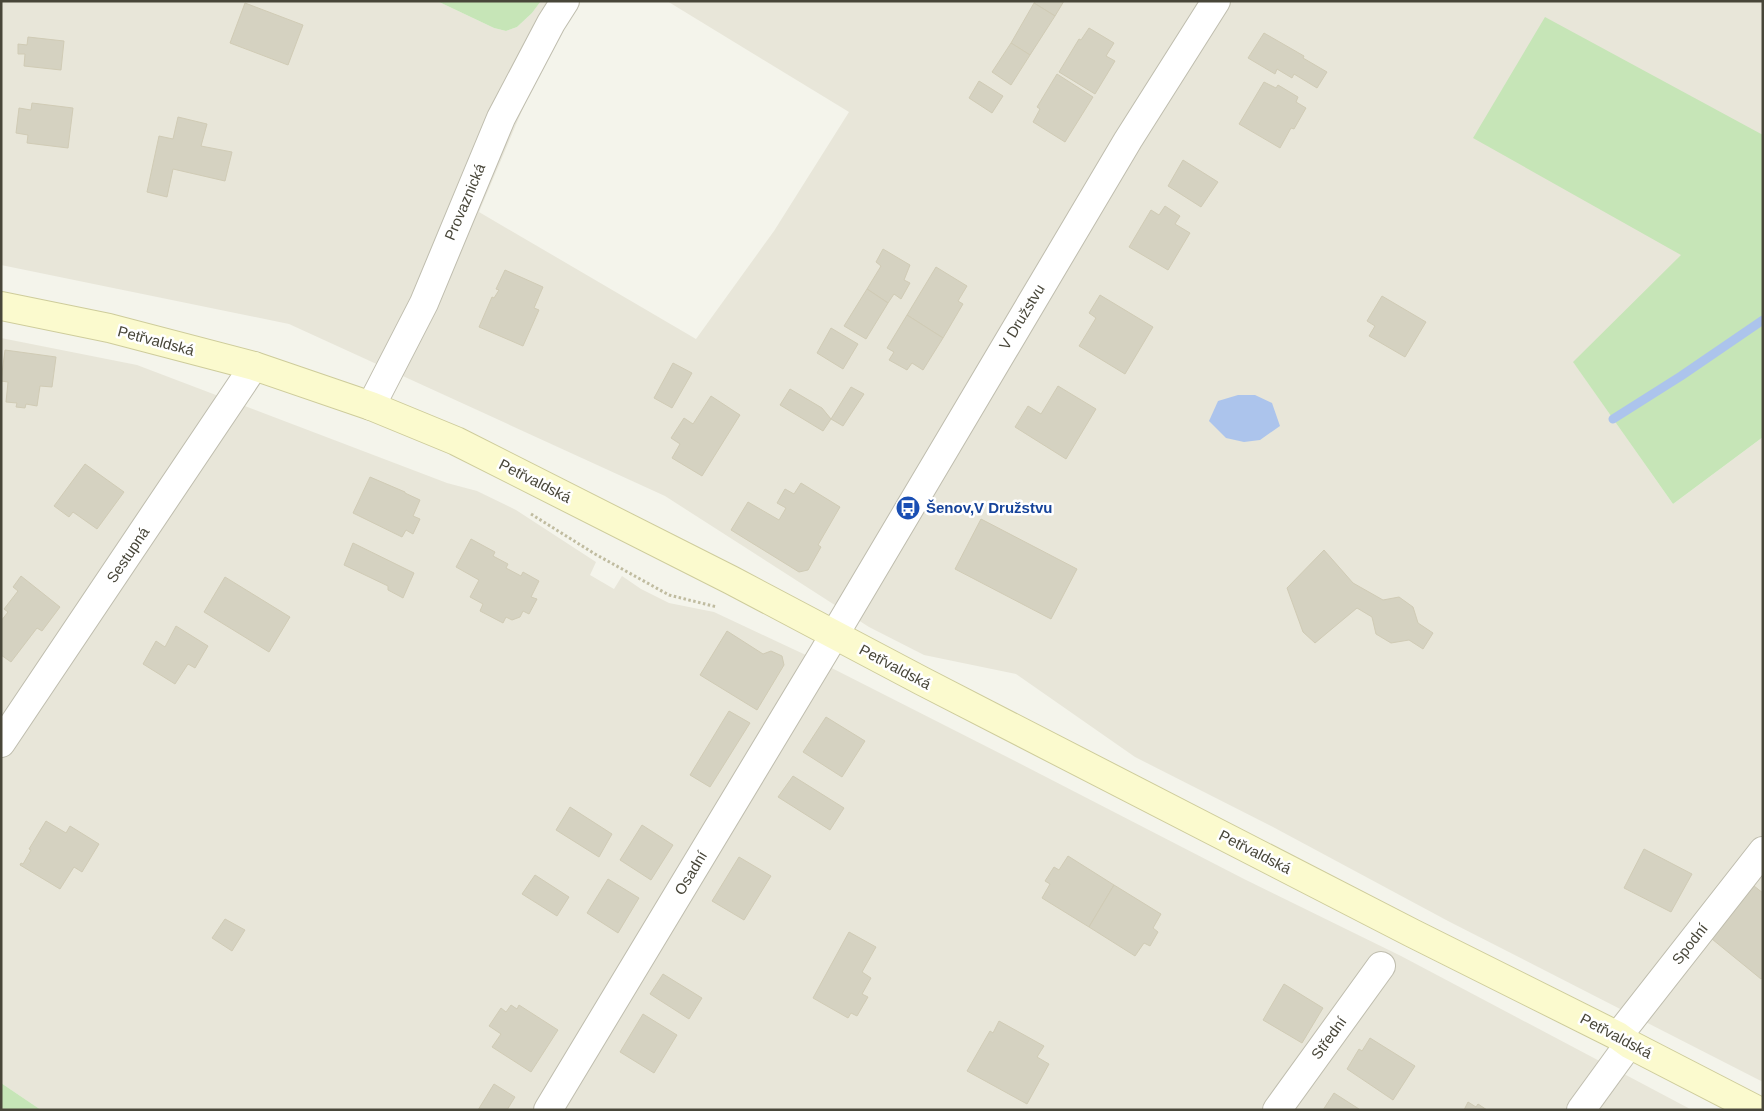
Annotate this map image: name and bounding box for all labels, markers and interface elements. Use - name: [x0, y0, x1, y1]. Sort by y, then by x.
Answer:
- street label: Provaznická: [441, 160, 489, 243]
- street label: V Družstvu: [995, 281, 1048, 353]
- street label: Petřvaldská: [116, 322, 197, 359]
- street label: Petřvaldská: [496, 455, 575, 506]
- bus stop icon: Šenov,V Družstvu: [895, 495, 921, 521]
- place label: Šenov,V Družstvu: [926, 499, 1052, 516]
- street label: Sestupná: [103, 523, 153, 586]
- street label: Petřvaldská: [857, 641, 934, 693]
- street label: Petřvaldská: [1216, 826, 1295, 877]
- street label: Osadní: [671, 847, 711, 898]
- street label: Spodní: [1668, 919, 1711, 968]
- street label: Petřvaldská: [1578, 1010, 1655, 1062]
- street label: Střední: [1308, 1012, 1350, 1062]

